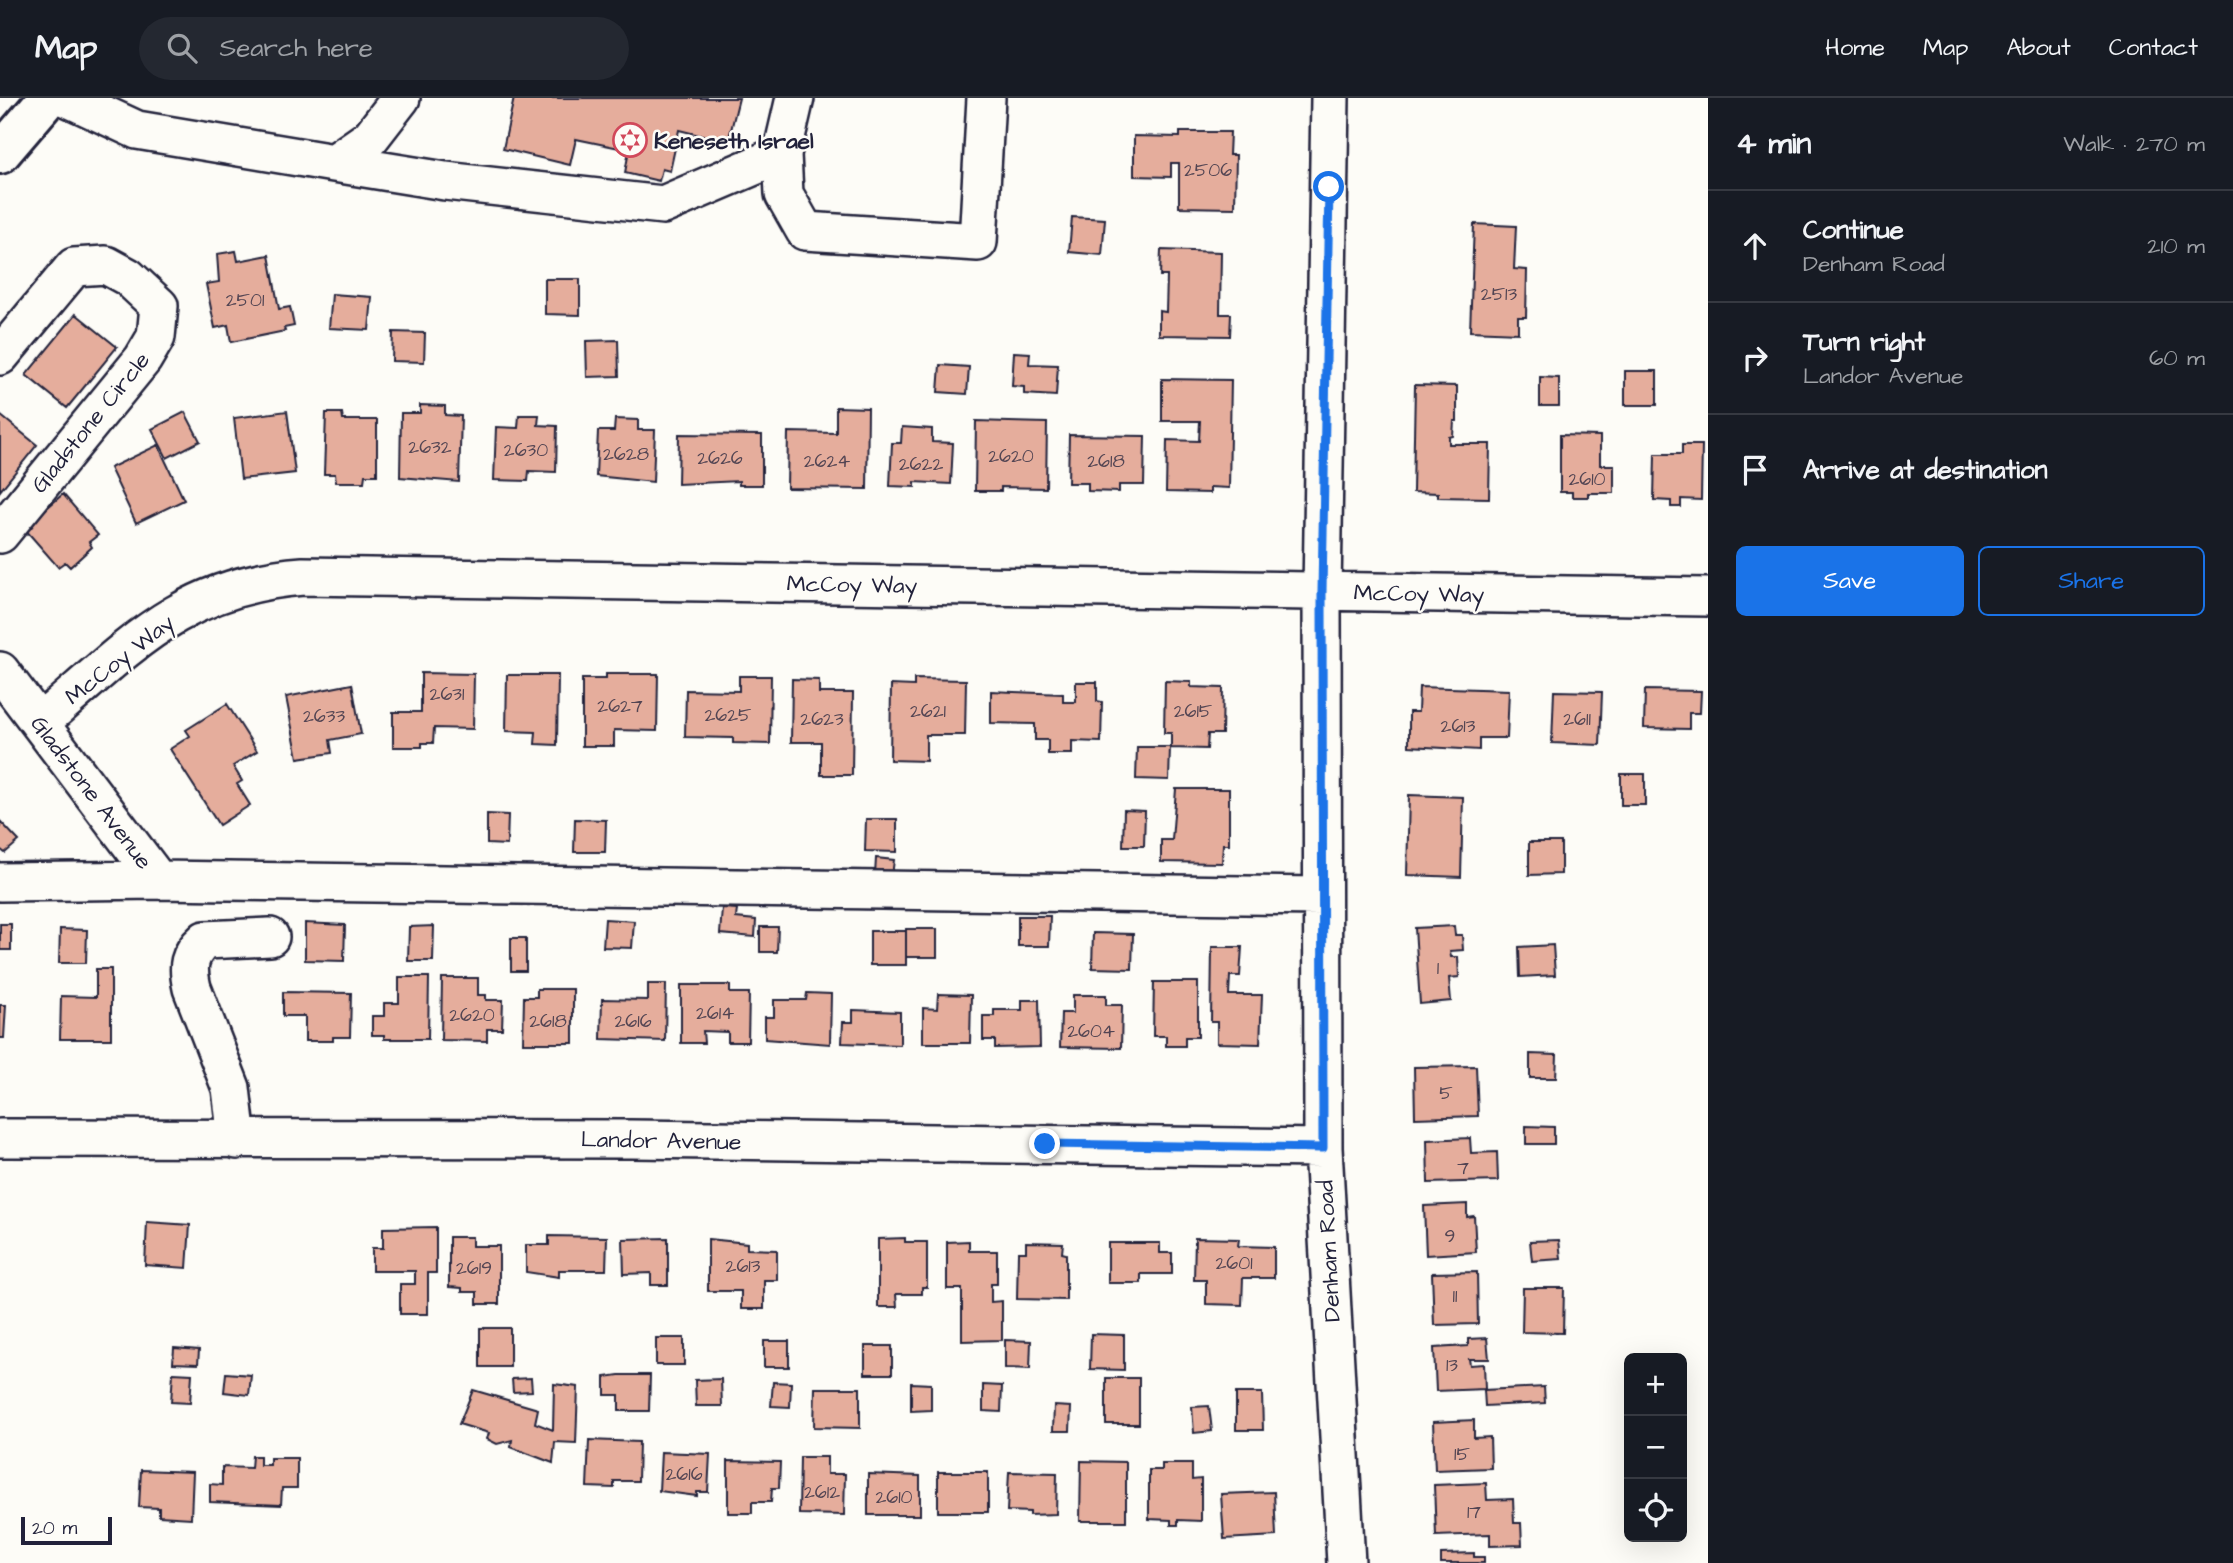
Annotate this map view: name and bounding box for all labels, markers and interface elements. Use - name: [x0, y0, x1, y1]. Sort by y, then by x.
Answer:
- search box: [139, 17, 629, 80]
- text: Map: [35, 25, 97, 71]
- icon: search: [163, 29, 201, 67]
- text: Search here: [219, 30, 373, 66]
- text: Home: [1825, 31, 1885, 65]
- text: Map: [1923, 31, 1968, 65]
- text: About: [2006, 31, 2071, 65]
- text: Contact: [2109, 31, 2198, 65]
- synagogue icon: Keneseth Israel: [611, 121, 649, 159]
- text: 4 min: [1736, 123, 1811, 165]
- place label: Keneseth Israel: [654, 125, 814, 157]
- text: Walk · 270 m: [2063, 128, 2205, 160]
- house number: 2506: [1184, 157, 1232, 184]
- route start: [1313, 171, 1344, 202]
- text: Continue: [1803, 212, 1904, 248]
- icon: ahead: [1736, 227, 1774, 265]
- text: 210 m: [2147, 230, 2205, 262]
- text: Denham Road: [1803, 248, 1945, 280]
- house number: 2513: [1481, 281, 1518, 308]
- house number: 2501: [226, 287, 265, 314]
- text: Turn right: [1803, 324, 1925, 360]
- icon: right: [1736, 339, 1774, 377]
- text: 60 m: [2149, 342, 2205, 374]
- street label: Gladstone Circle: [24, 345, 158, 500]
- text: Landor Avenue: [1803, 360, 1963, 392]
- house number: 2632: [408, 434, 452, 461]
- house number: 2630: [504, 437, 548, 464]
- house number: 2628: [603, 441, 649, 468]
- house number: 2620: [988, 443, 1034, 470]
- house number: 2626: [697, 445, 743, 472]
- house number: 2624: [804, 448, 850, 475]
- house number: 2618: [1087, 448, 1125, 475]
- house number: 2622: [899, 451, 943, 478]
- icon: arrive: [1736, 451, 1774, 489]
- text: Arrive at destination: [1803, 452, 2048, 488]
- house number: 2610: [1568, 466, 1606, 493]
- button: Save: [1736, 546, 1964, 616]
- button: Share: [1978, 546, 2205, 616]
- street label: McCoy Way: [786, 568, 918, 603]
- street label: McCoy Way: [1353, 577, 1485, 612]
- street label: McCoy Way: [58, 607, 182, 713]
- house number: 2631: [430, 681, 465, 708]
- house number: 2627: [597, 693, 643, 720]
- house number: 2621: [910, 698, 947, 725]
- house number: 2615: [1174, 698, 1213, 725]
- house number: 2625: [704, 702, 752, 729]
- house number: 2633: [303, 703, 345, 730]
- house number: 2623: [800, 706, 844, 733]
- house number: 2611: [1563, 706, 1591, 733]
- street label: Gladstone Avenue: [23, 709, 160, 876]
- house number: 2613: [1441, 713, 1476, 740]
- house number: 1: [1437, 955, 1440, 982]
- house number: 2614: [696, 1000, 734, 1027]
- house number: 2620: [449, 1002, 495, 1029]
- house number: 2618: [529, 1008, 567, 1035]
- house number: 2616: [614, 1008, 652, 1035]
- house number: 2604: [1067, 1018, 1115, 1045]
- house number: 5: [1439, 1080, 1453, 1107]
- street label: Landor Avenue: [580, 1124, 741, 1158]
- route end: [1029, 1128, 1060, 1159]
- house number: 7: [1457, 1155, 1469, 1182]
- street label: Denham Road: [1309, 1179, 1349, 1323]
- house number: 9: [1445, 1223, 1455, 1250]
- house number: 2601: [1215, 1250, 1253, 1277]
- house number: 2613: [726, 1253, 761, 1280]
- house number: 2619: [456, 1255, 492, 1282]
- house number: 11: [1453, 1283, 1458, 1310]
- house number: 13: [1446, 1352, 1458, 1379]
- map controls: [1624, 1353, 1687, 1542]
- button: +: [1624, 1353, 1687, 1416]
- button: −: [1624, 1416, 1687, 1479]
- house number: 15: [1454, 1441, 1470, 1468]
- house number: 2616: [665, 1461, 703, 1488]
- house number: 2612: [804, 1479, 840, 1506]
- button: locate: [1624, 1479, 1687, 1542]
- house number: 2610: [875, 1484, 913, 1511]
- house number: 17: [1467, 1499, 1481, 1526]
- scale bar: [21, 1514, 112, 1546]
- text: 20 m: [32, 1515, 77, 1542]

